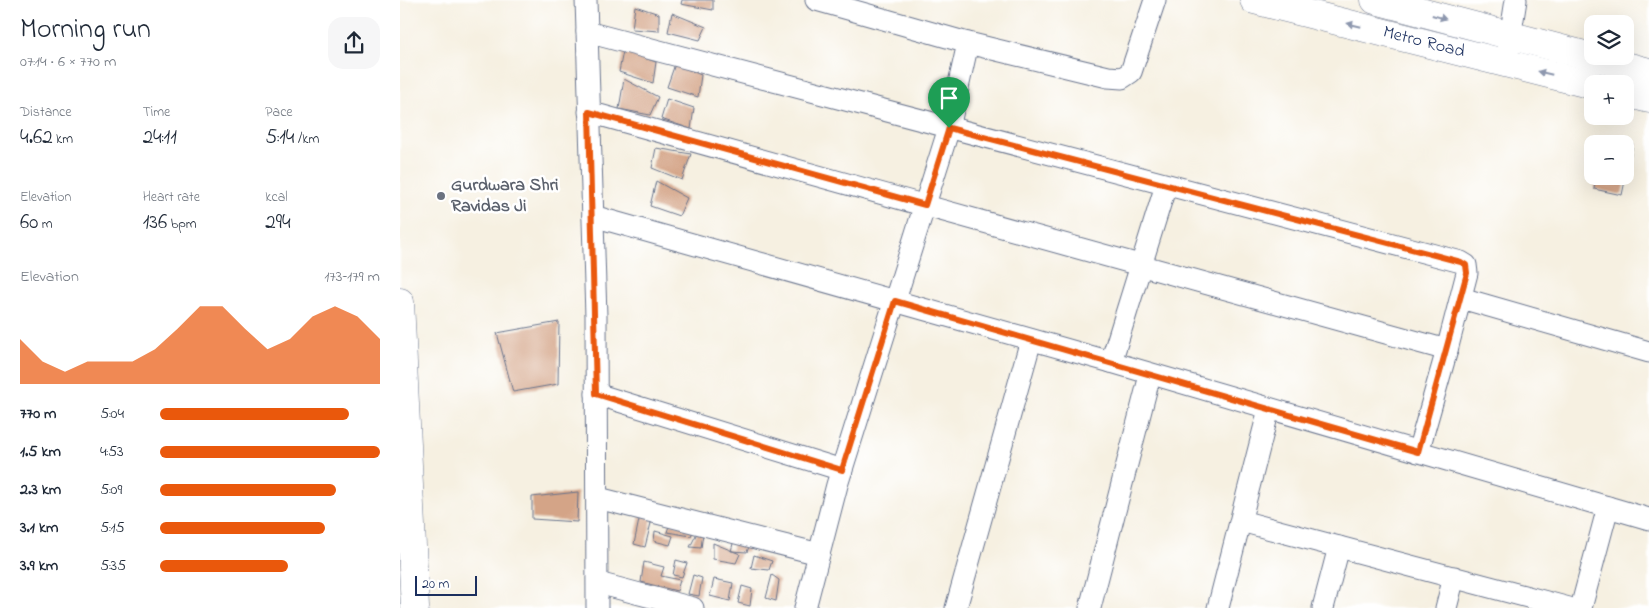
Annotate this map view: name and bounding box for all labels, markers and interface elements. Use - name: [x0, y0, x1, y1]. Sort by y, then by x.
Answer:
- text: Morning run: [20, 10, 151, 51]
- one-way arrow: [1431, 14, 1446, 22]
- map controls: [1584, 15, 1634, 185]
- button: layers: [1584, 15, 1634, 65]
- button: share: [328, 17, 380, 69]
- street label: Metro Road: [1380, 20, 1467, 66]
- one-way arrow: [1346, 21, 1361, 29]
- text: 07:14 · 6 × 770 m: [20, 50, 116, 74]
- one-way arrow: [1538, 69, 1553, 77]
- button: +: [1584, 75, 1634, 125]
- pin: [928, 77, 970, 128]
- icon: arrive: [935, 84, 963, 112]
- text: Distance: [20, 102, 72, 123]
- text: Time: [143, 102, 170, 123]
- text: Pace: [265, 102, 293, 123]
- text: 4.62: [20, 123, 53, 153]
- text: 24:11: [143, 123, 177, 153]
- text: 5:14: [265, 123, 294, 153]
- text: km: [53, 129, 73, 150]
- text: /km: [294, 129, 319, 150]
- button: −: [1584, 135, 1634, 185]
- place label: Gurdwara Shri Ravidas Ji: [451, 173, 558, 220]
- text: Elevation: [20, 187, 71, 208]
- text: Heart rate: [143, 187, 200, 208]
- text: kcal: [265, 187, 288, 208]
- marker: Gurdwara Shri Ravidas Ji: [435, 190, 447, 202]
- text: 60: [20, 208, 38, 238]
- text: 136: [143, 208, 167, 238]
- text: 294: [265, 208, 291, 238]
- text: m: [38, 214, 53, 235]
- text: bpm: [167, 214, 197, 235]
- text: Elevation: [20, 265, 79, 289]
- text: 173–179 m: [324, 265, 380, 289]
- text: 770 m: [20, 402, 57, 426]
- text: 5:04: [100, 402, 124, 426]
- text: 1.5 km: [20, 440, 61, 464]
- text: 4:53: [100, 440, 124, 464]
- text: 2.3 km: [20, 478, 61, 502]
- text: 5:09: [100, 478, 122, 502]
- text: 3.1 km: [20, 516, 58, 540]
- text: 5:15: [100, 516, 125, 540]
- text: 3.9 km: [20, 554, 58, 578]
- text: 5:35: [100, 554, 126, 578]
- scale bar: [415, 573, 478, 596]
- text: 20 m: [422, 574, 449, 595]

